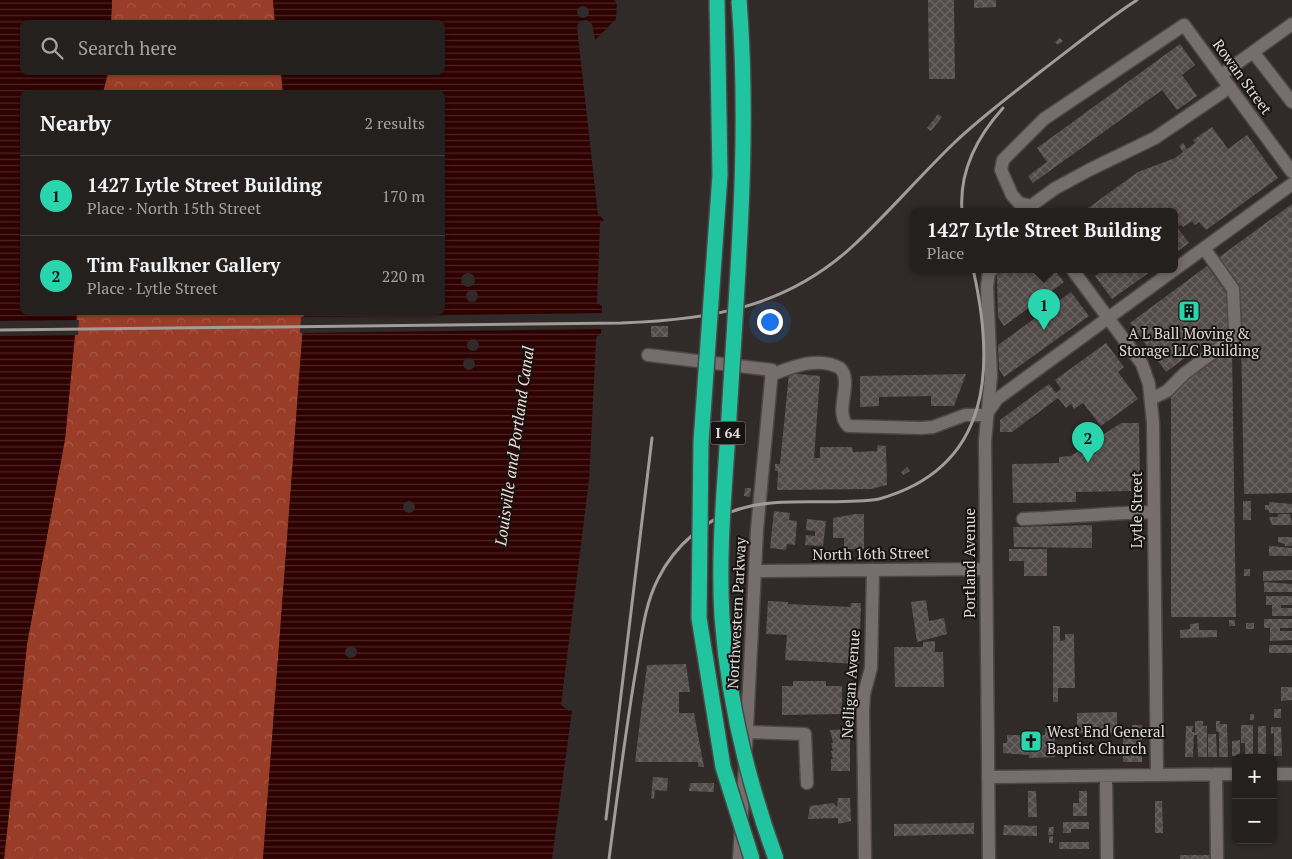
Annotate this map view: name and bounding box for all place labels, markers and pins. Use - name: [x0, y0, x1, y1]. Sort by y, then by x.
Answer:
- pin: 1: [1028, 289, 1060, 330]
- building icon: A L Ball Moving & Storage LLC Building: [1177, 299, 1201, 323]
- place label: A L Ball Moving & Storage LLC Building: [1119, 323, 1260, 360]
- pin: 2: [1072, 422, 1104, 463]
- place label: West End General Baptist Church: [1047, 721, 1165, 758]
- church icon: West End General Baptist Church: [1019, 729, 1043, 753]

